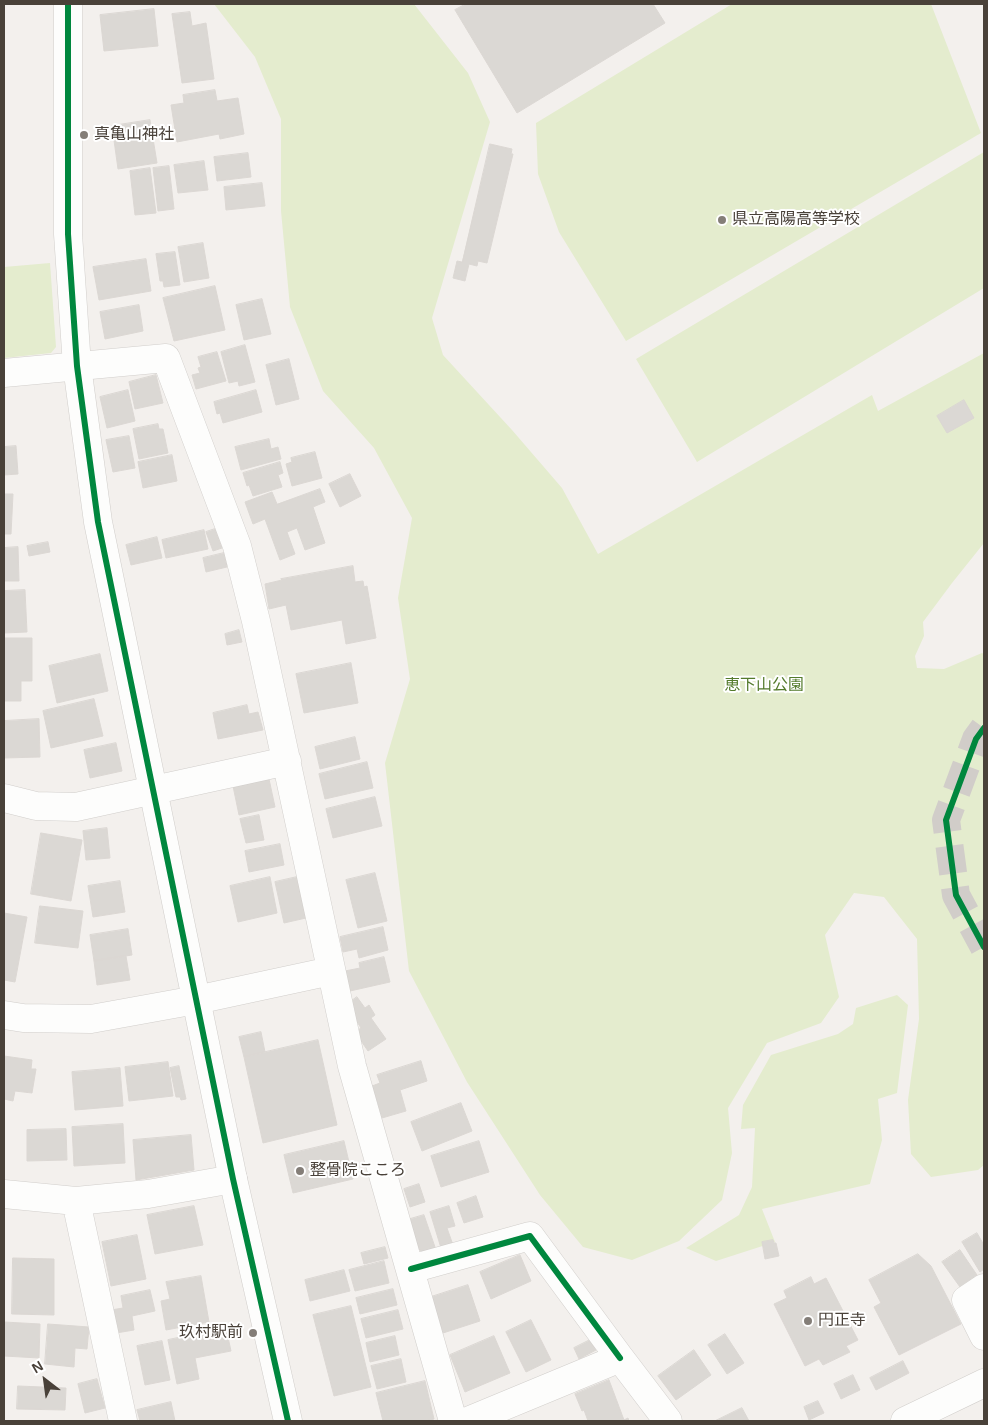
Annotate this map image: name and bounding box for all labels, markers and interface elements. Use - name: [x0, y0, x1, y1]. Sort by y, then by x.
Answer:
- place label: 真亀山神社: [94, 125, 174, 145]
- marker: 真亀山神社: [78, 129, 90, 141]
- place label: 県立高陽高等学校: [732, 210, 860, 230]
- marker: 県立高陽高等学校: [716, 214, 728, 226]
- park label: 恵下山公園: [724, 676, 804, 696]
- place label: 整骨院こころ: [310, 1161, 406, 1181]
- marker: 整骨院こころ: [294, 1165, 306, 1177]
- place label: 円正寺: [818, 1311, 866, 1331]
- marker: 円正寺: [802, 1315, 814, 1327]
- place label: 玖村駅前: [179, 1323, 243, 1343]
- marker: 玖村駅前: [247, 1327, 259, 1339]
- north arrow: [20, 1355, 70, 1405]
- text: N: [29, 1358, 46, 1376]

